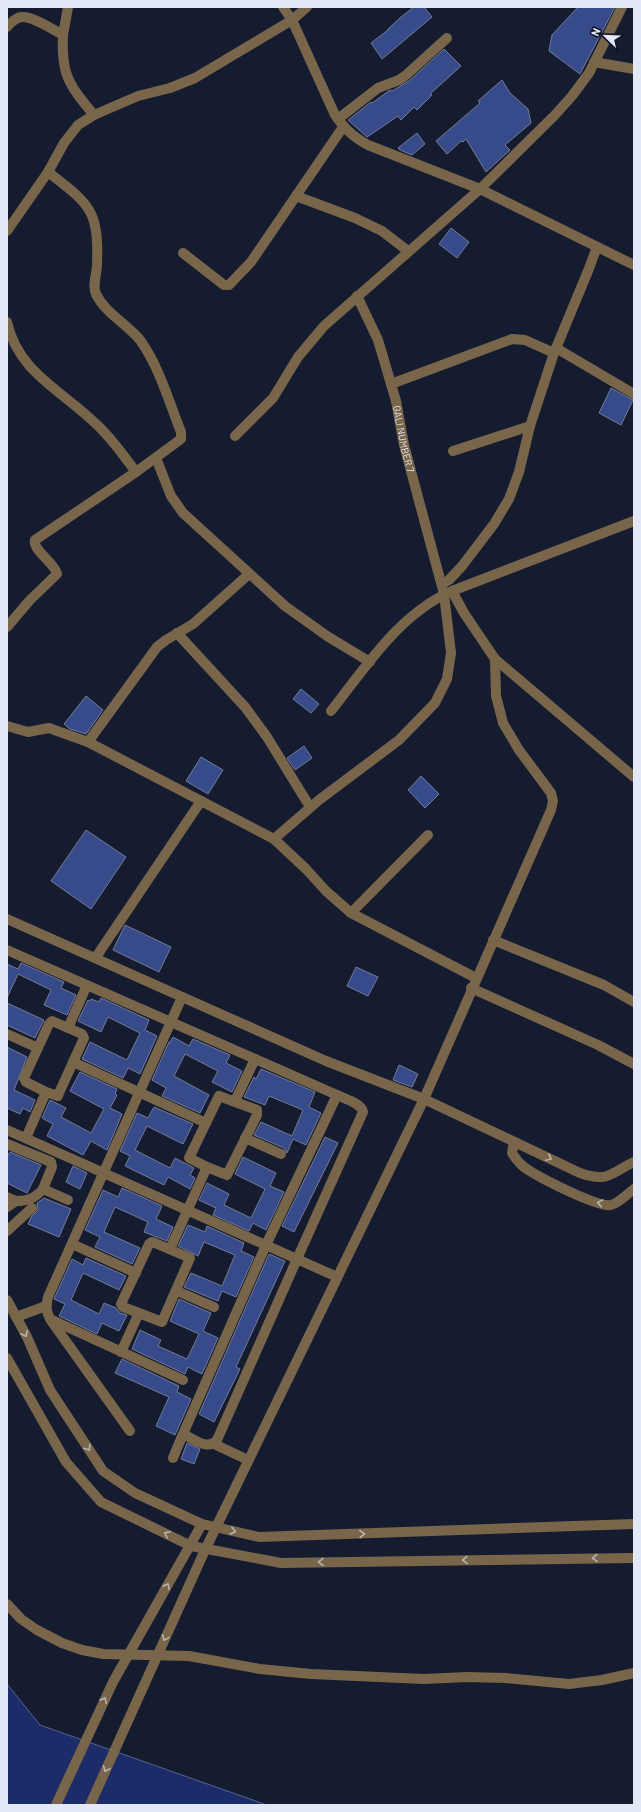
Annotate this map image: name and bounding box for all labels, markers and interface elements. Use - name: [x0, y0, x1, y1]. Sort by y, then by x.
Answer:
- north arrow: [585, 16, 625, 56]
- text: N: [588, 26, 603, 38]
- street label: GALI NUMBER 7: [391, 404, 417, 474]
- one-way arrow: [545, 1153, 553, 1161]
- one-way arrow: [597, 1200, 603, 1208]
- one-way arrow: [20, 1330, 28, 1337]
- one-way arrow: [83, 1444, 90, 1451]
- one-way arrow: [229, 1526, 236, 1534]
- one-way arrow: [359, 1529, 365, 1538]
- one-way arrow: [164, 1531, 172, 1539]
- one-way arrow: [592, 1554, 598, 1562]
- one-way arrow: [462, 1556, 468, 1564]
- one-way arrow: [318, 1558, 324, 1566]
- one-way arrow: [163, 1583, 170, 1591]
- one-way arrow: [162, 1634, 170, 1642]
- one-way arrow: [99, 1697, 107, 1704]
- one-way arrow: [102, 1765, 110, 1772]

